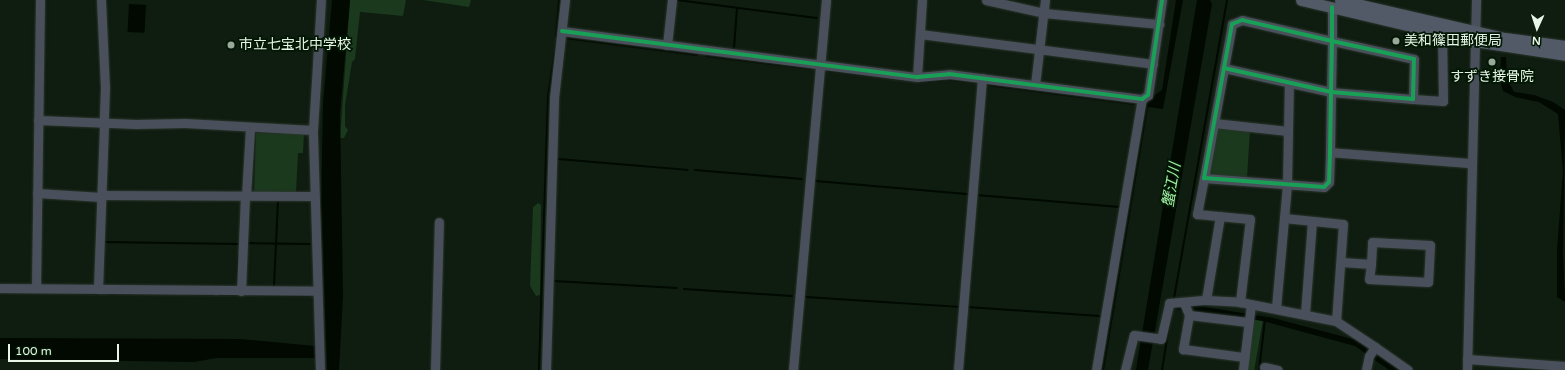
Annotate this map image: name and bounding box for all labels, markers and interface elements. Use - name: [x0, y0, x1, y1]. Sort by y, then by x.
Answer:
- north arrow: [1517, 8, 1557, 48]
- place label: 美和篠田郵便局: [1404, 33, 1502, 49]
- text: N: [1532, 34, 1541, 47]
- marker: 美和篠田郵便局: [1391, 36, 1401, 46]
- place label: 市立七宝北中学校: [239, 37, 351, 53]
- marker: 市立七宝北中学校: [226, 40, 236, 50]
- marker: すずき接骨院: [1487, 57, 1497, 67]
- place label: すずき接骨院: [1450, 69, 1534, 85]
- water label: 蟹江川: [1159, 161, 1185, 209]
- scale bar: [10, 336, 121, 362]
- text: 100 m: [15, 344, 52, 358]

